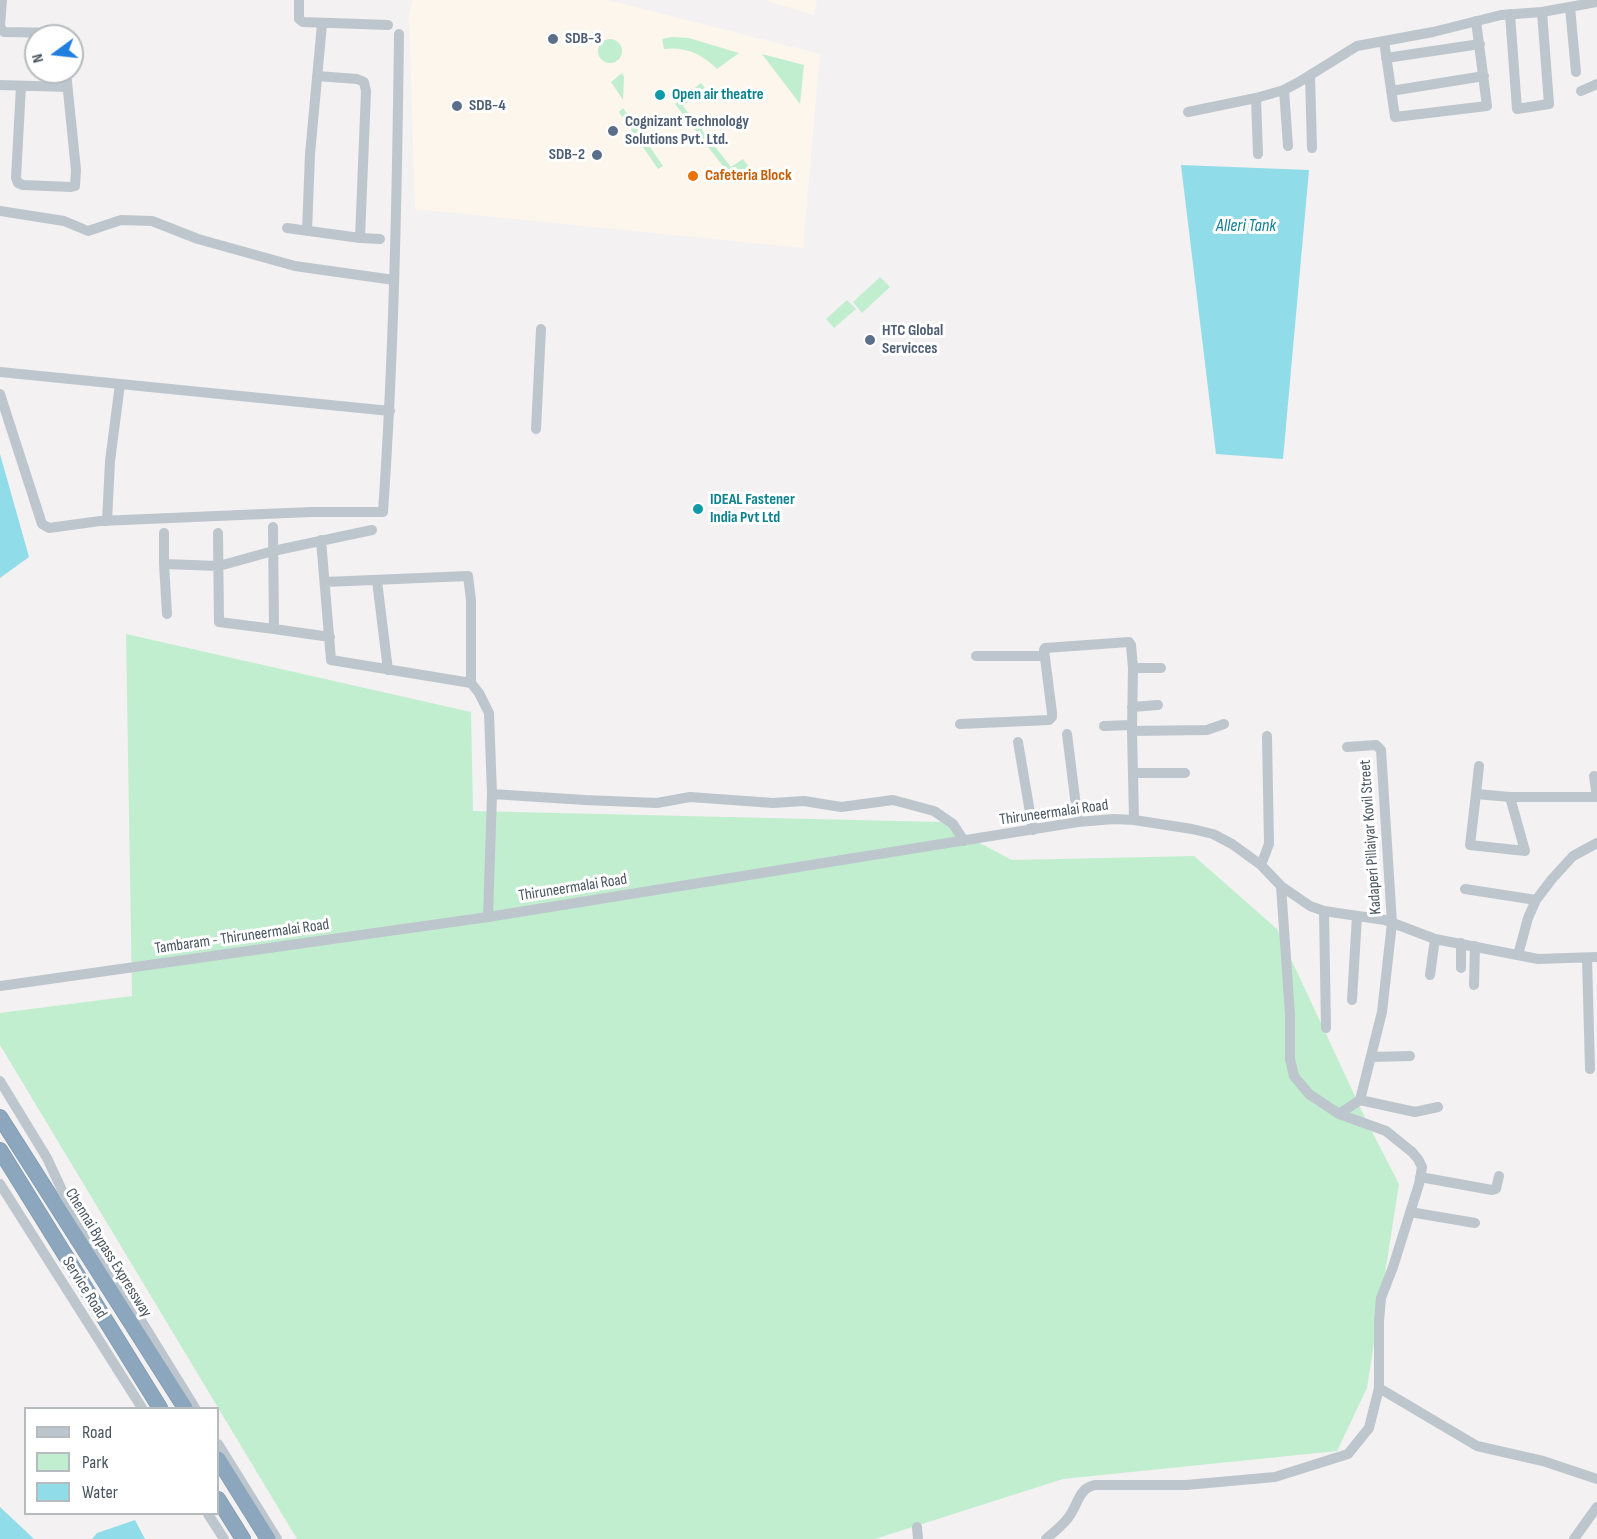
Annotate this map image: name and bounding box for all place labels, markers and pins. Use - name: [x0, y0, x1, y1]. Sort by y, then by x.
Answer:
- place label: SDB-3: [565, 29, 601, 49]
- marker: SDB-3: [546, 32, 560, 46]
- place label: Open air theatre: [672, 85, 764, 105]
- marker: Open air theatre: [653, 88, 667, 102]
- place label: SDB-4: [469, 96, 506, 116]
- marker: SDB-4: [450, 99, 464, 113]
- place label: Cognizant Technology Solutions Pvt. Ltd.: [625, 112, 749, 150]
- marker: Cognizant Technology Solutions Pvt. Ltd.: [606, 124, 620, 138]
- place label: SDB-2: [549, 145, 585, 165]
- marker: SDB-2: [590, 148, 604, 162]
- place label: Cafeteria Block: [705, 166, 792, 186]
- marker: Cafeteria Block: [686, 169, 700, 183]
- place label: HTC Global Servicces: [882, 321, 943, 359]
- marker: HTC Global Servicces: [863, 333, 877, 347]
- place label: IDEAL Fastener India Pvt Ltd: [710, 490, 795, 528]
- marker: IDEAL Fastener India Pvt Ltd: [691, 502, 705, 516]

